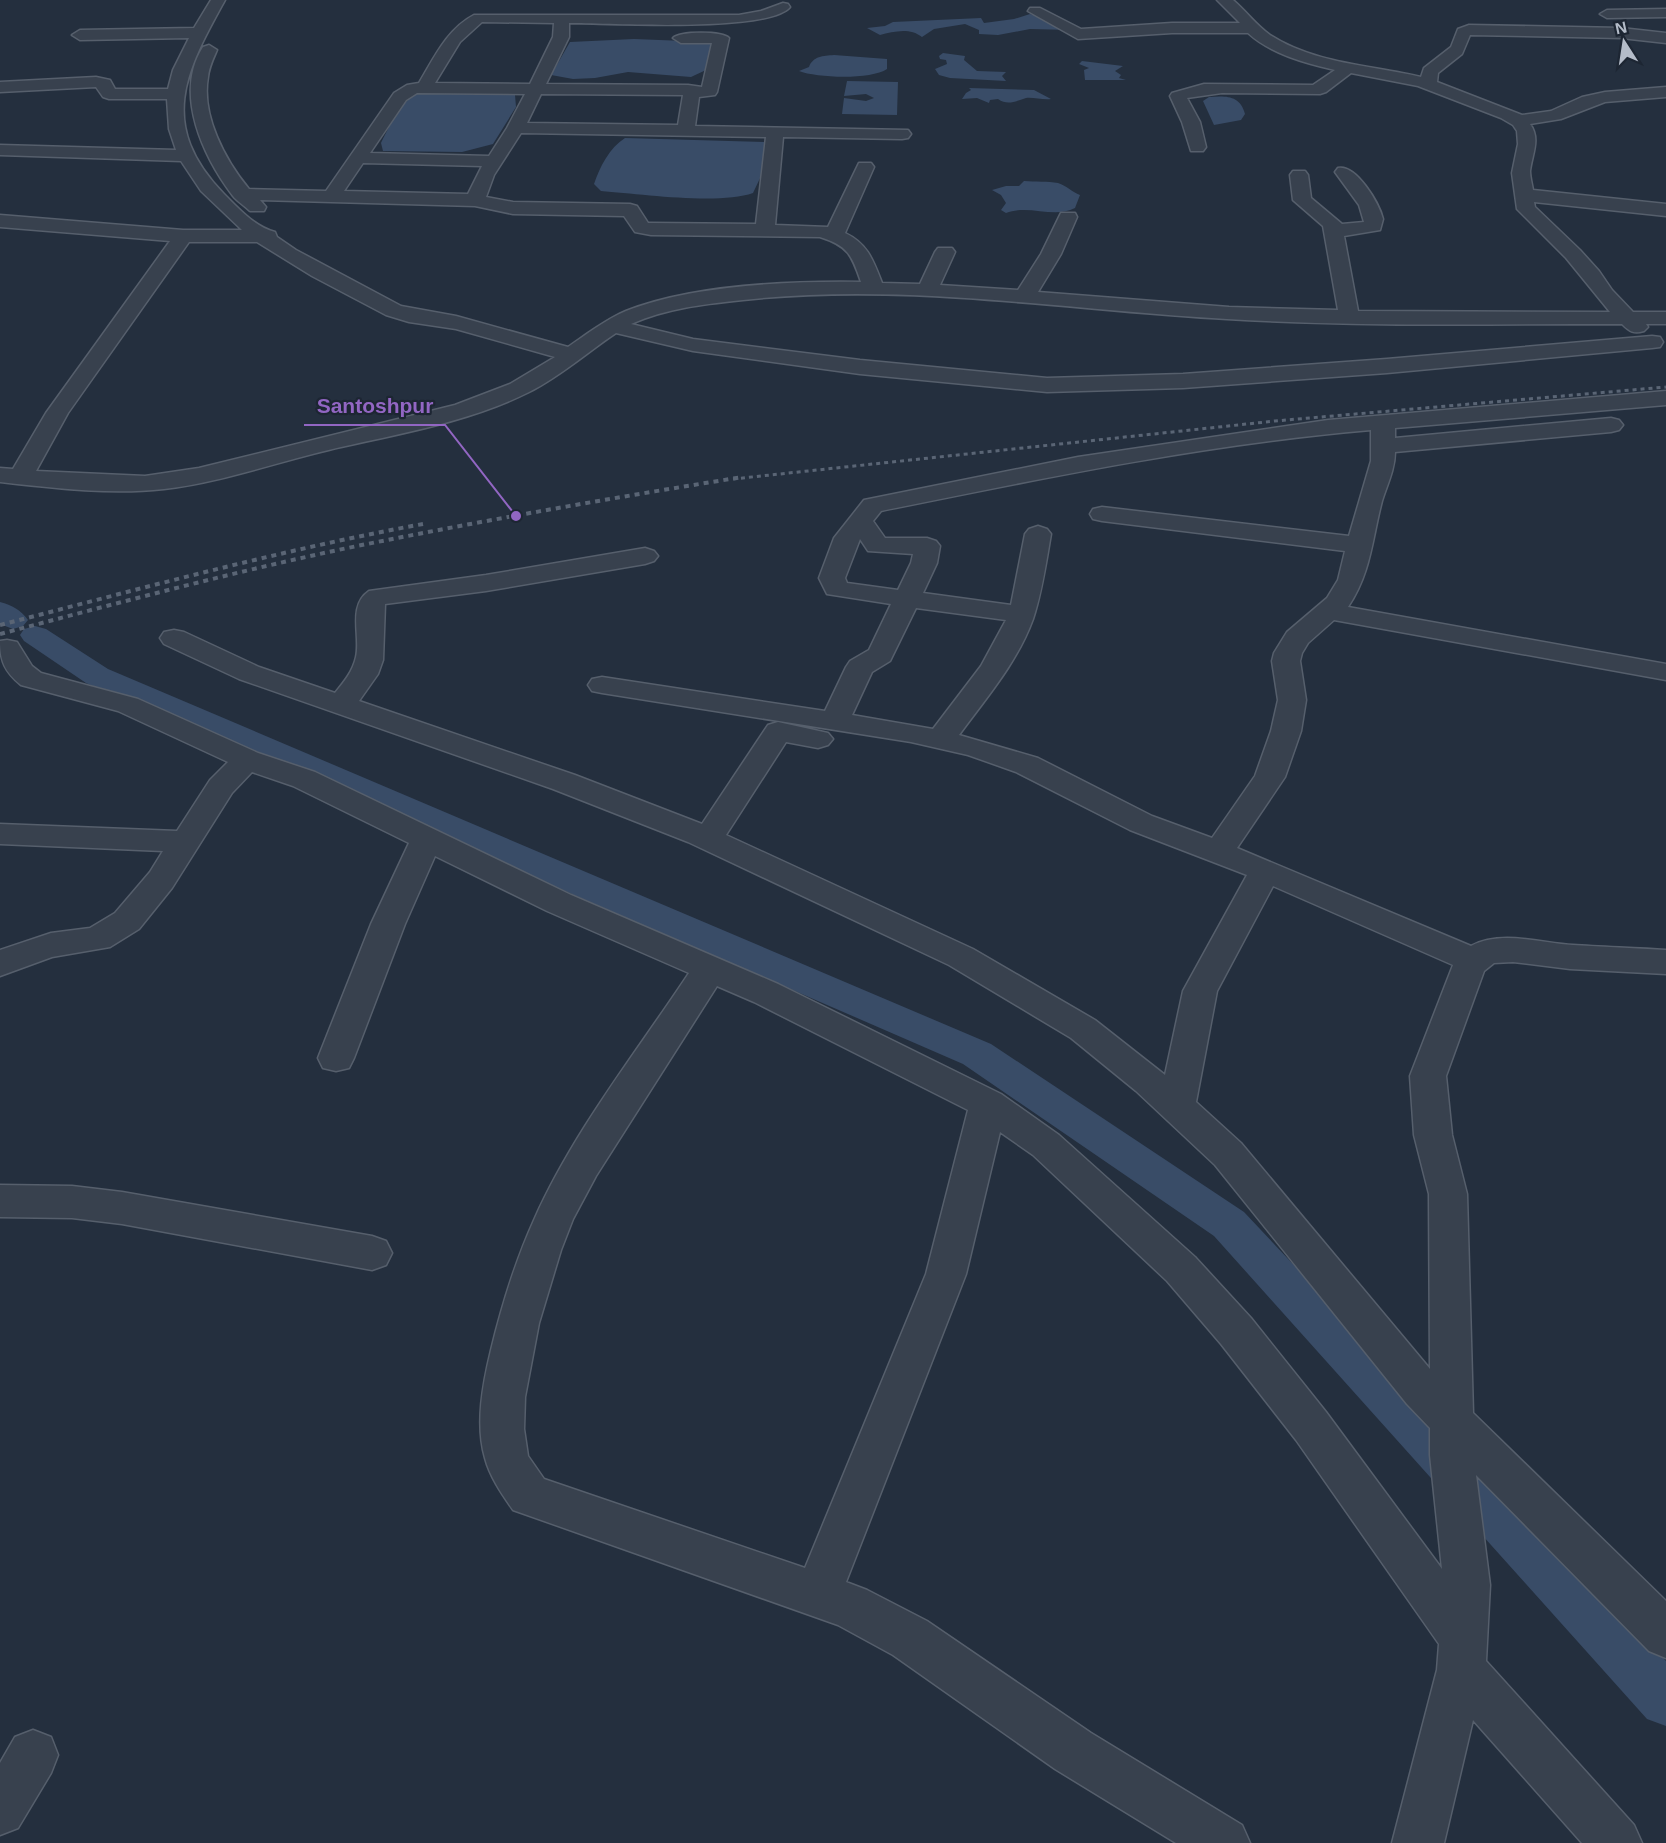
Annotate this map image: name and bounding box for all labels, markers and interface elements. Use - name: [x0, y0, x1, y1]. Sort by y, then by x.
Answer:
- north arrow: [1594, 12, 1654, 72]
- text: N: [1614, 18, 1628, 37]
- callout: Santoshpur: [304, 386, 445, 425]
- text: Santoshpur: [317, 394, 433, 417]

